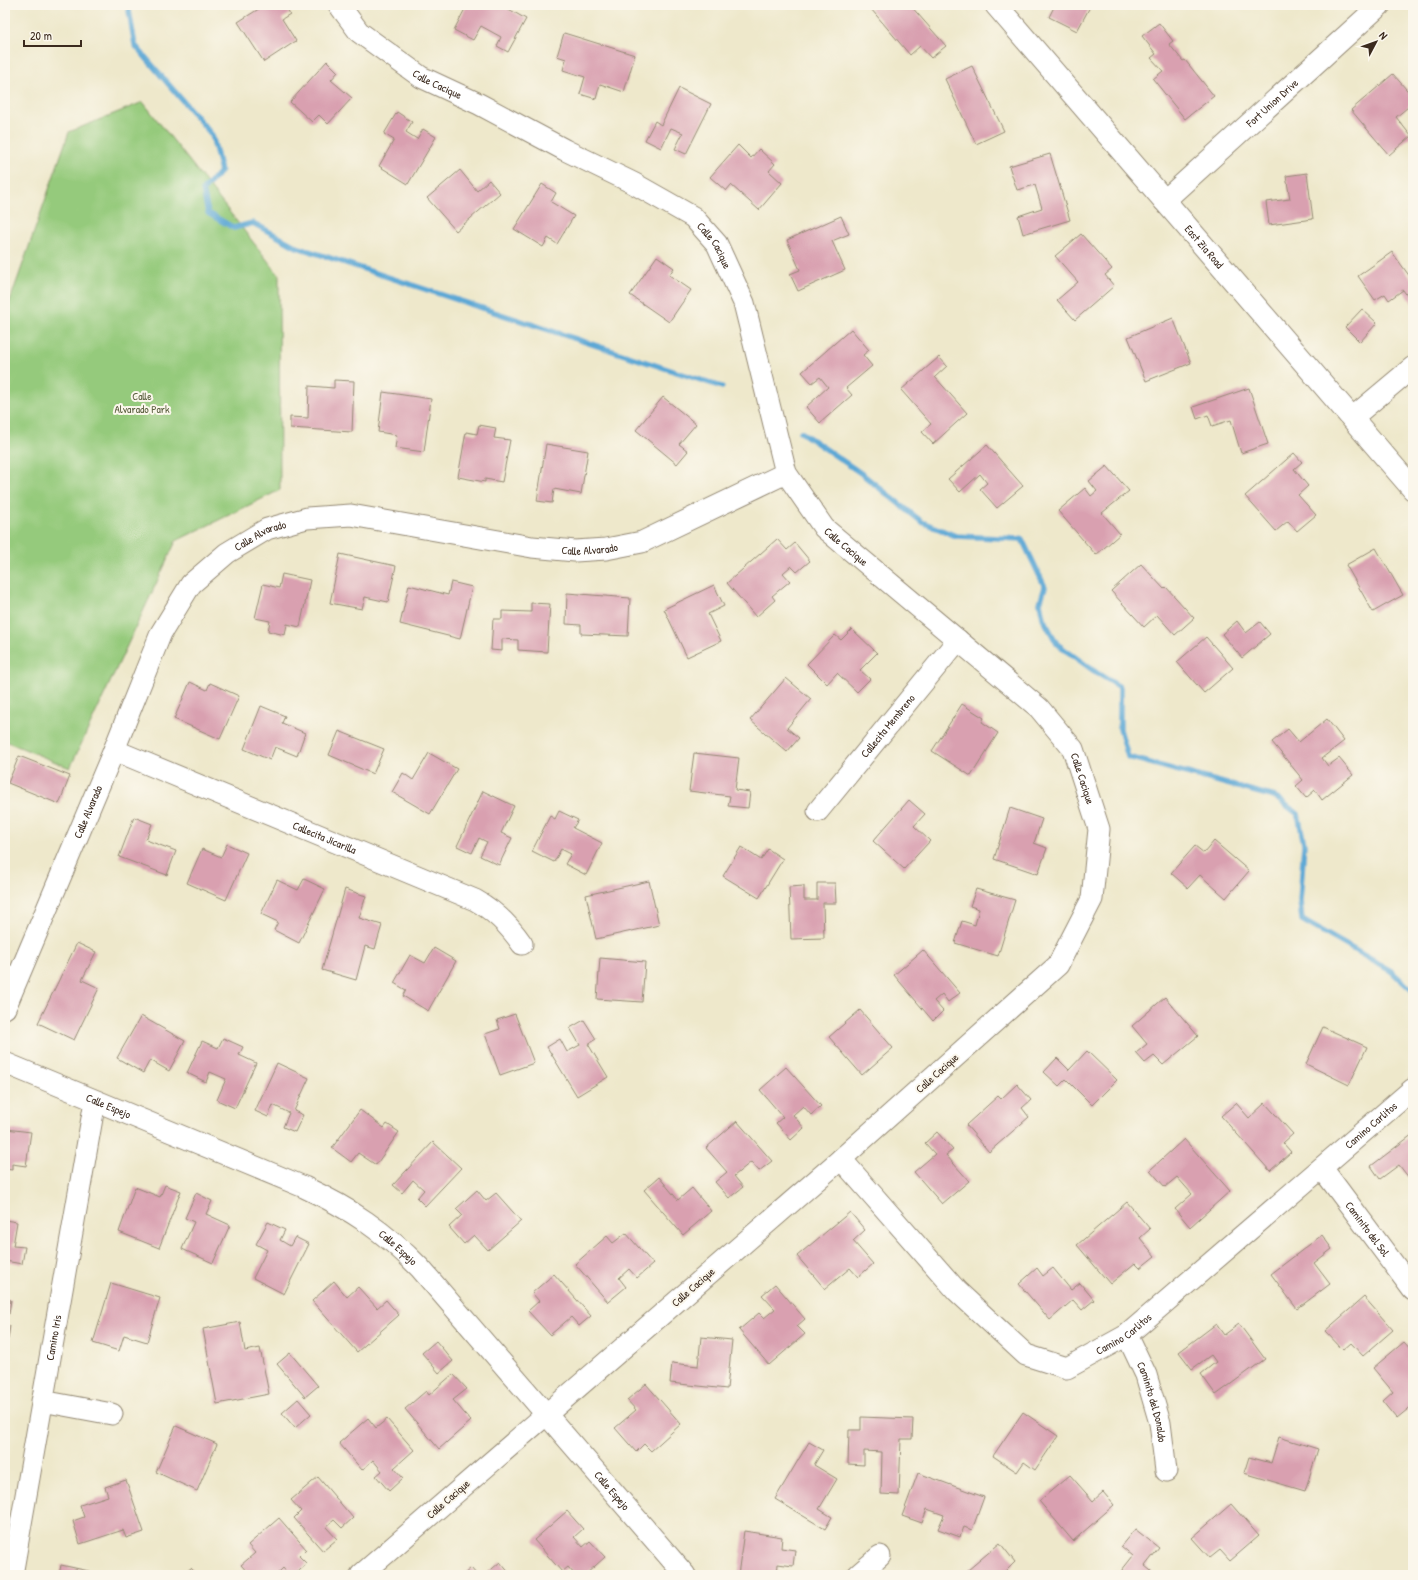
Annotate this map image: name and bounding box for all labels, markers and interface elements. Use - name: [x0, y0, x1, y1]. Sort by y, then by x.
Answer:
- scale bar: [24, 22, 81, 48]
- north arrow: [1356, 22, 1396, 62]
- text: 20 m: [30, 27, 52, 44]
- text: N: [1376, 29, 1391, 42]
- street label: Calle Cacique: [410, 66, 465, 102]
- street label: Fort Union Drive: [1242, 75, 1301, 131]
- street label: Calle Cacique: [694, 219, 734, 271]
- street label: East Zia Road: [1182, 222, 1227, 272]
- park label: Calle Alvarado Park: [114, 389, 170, 416]
- street label: Calle Alvarado: [232, 517, 288, 554]
- street label: Calle Cacique: [821, 524, 871, 569]
- street label: Calle Alvarado: [561, 540, 619, 558]
- street label: Callecita Membreno: [858, 691, 918, 760]
- street label: Calle Cacique: [1068, 751, 1098, 807]
- street label: Calle Alvarado: [70, 783, 106, 840]
- street label: Callecita Jicarilla: [291, 818, 359, 857]
- street label: Calle Cacique: [913, 1050, 962, 1096]
- street label: Calle Espejo: [84, 1090, 133, 1122]
- street label: Camino Carlitos: [1342, 1099, 1400, 1152]
- street label: Caminito del Sol: [1342, 1199, 1393, 1259]
- street label: Calle Espejo: [376, 1227, 421, 1269]
- street label: Calle Cacique: [668, 1264, 718, 1310]
- street label: Camino Carlitos: [1093, 1310, 1154, 1358]
- street label: Camino Iris: [43, 1314, 64, 1361]
- street label: Caminito del Donaldo: [1134, 1359, 1169, 1444]
- street label: Calle Espejo: [591, 1468, 633, 1513]
- street label: Calle Cacique: [423, 1476, 473, 1522]

